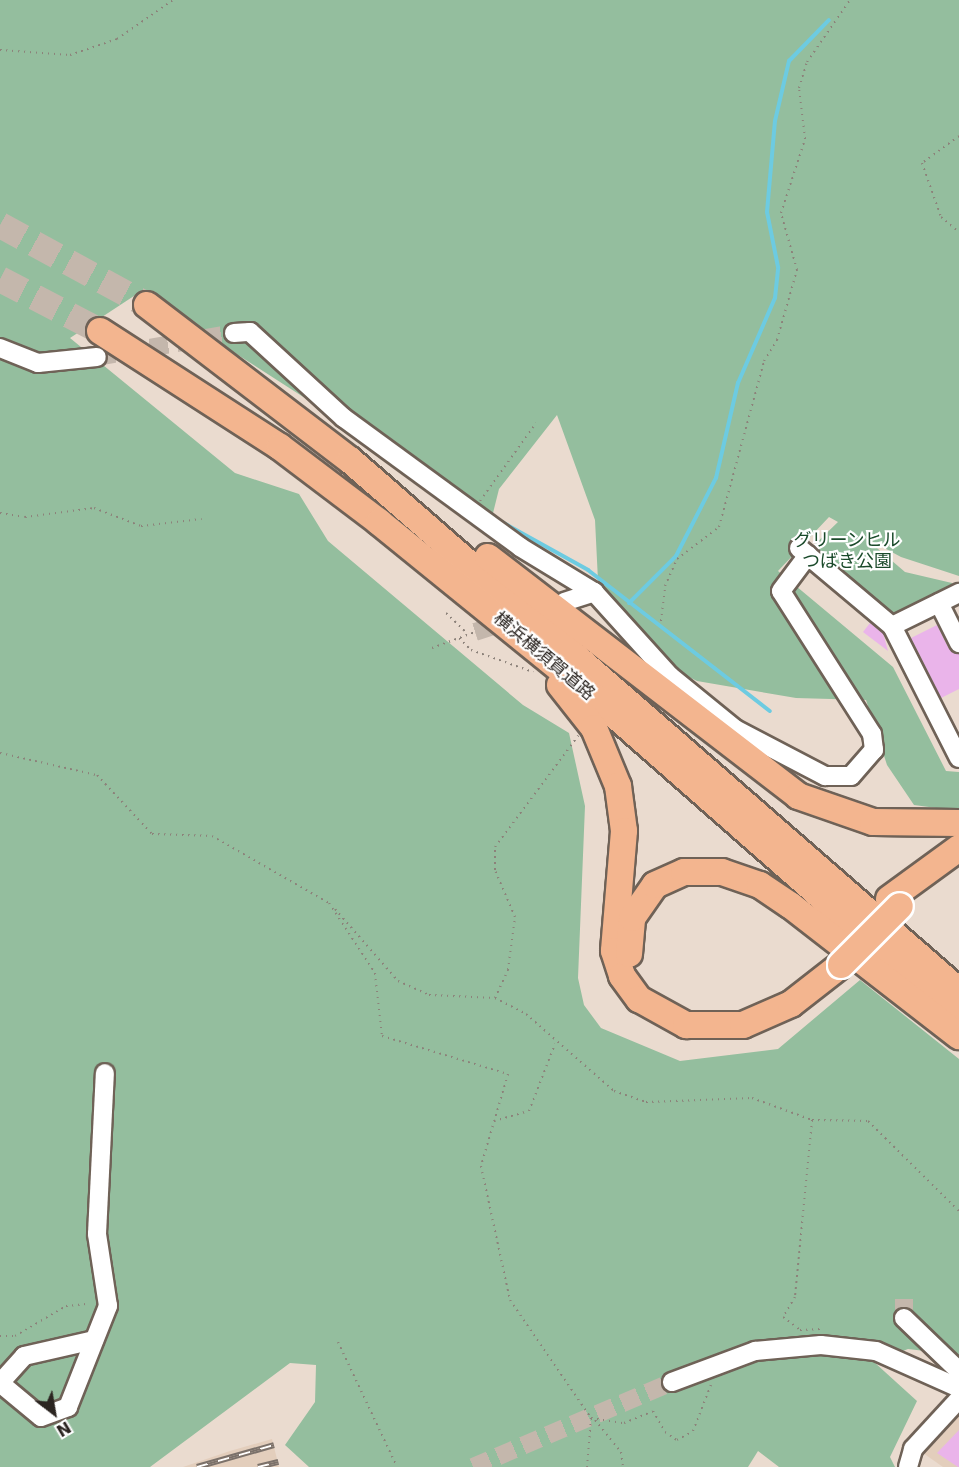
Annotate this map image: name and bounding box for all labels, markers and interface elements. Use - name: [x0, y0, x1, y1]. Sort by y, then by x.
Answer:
- park label: グリーンヒル つばき公園: [793, 530, 901, 572]
- street label: 横浜横須賀道路: [489, 607, 599, 705]
- north arrow: [24, 1383, 84, 1443]
- text: N: [53, 1417, 74, 1440]

